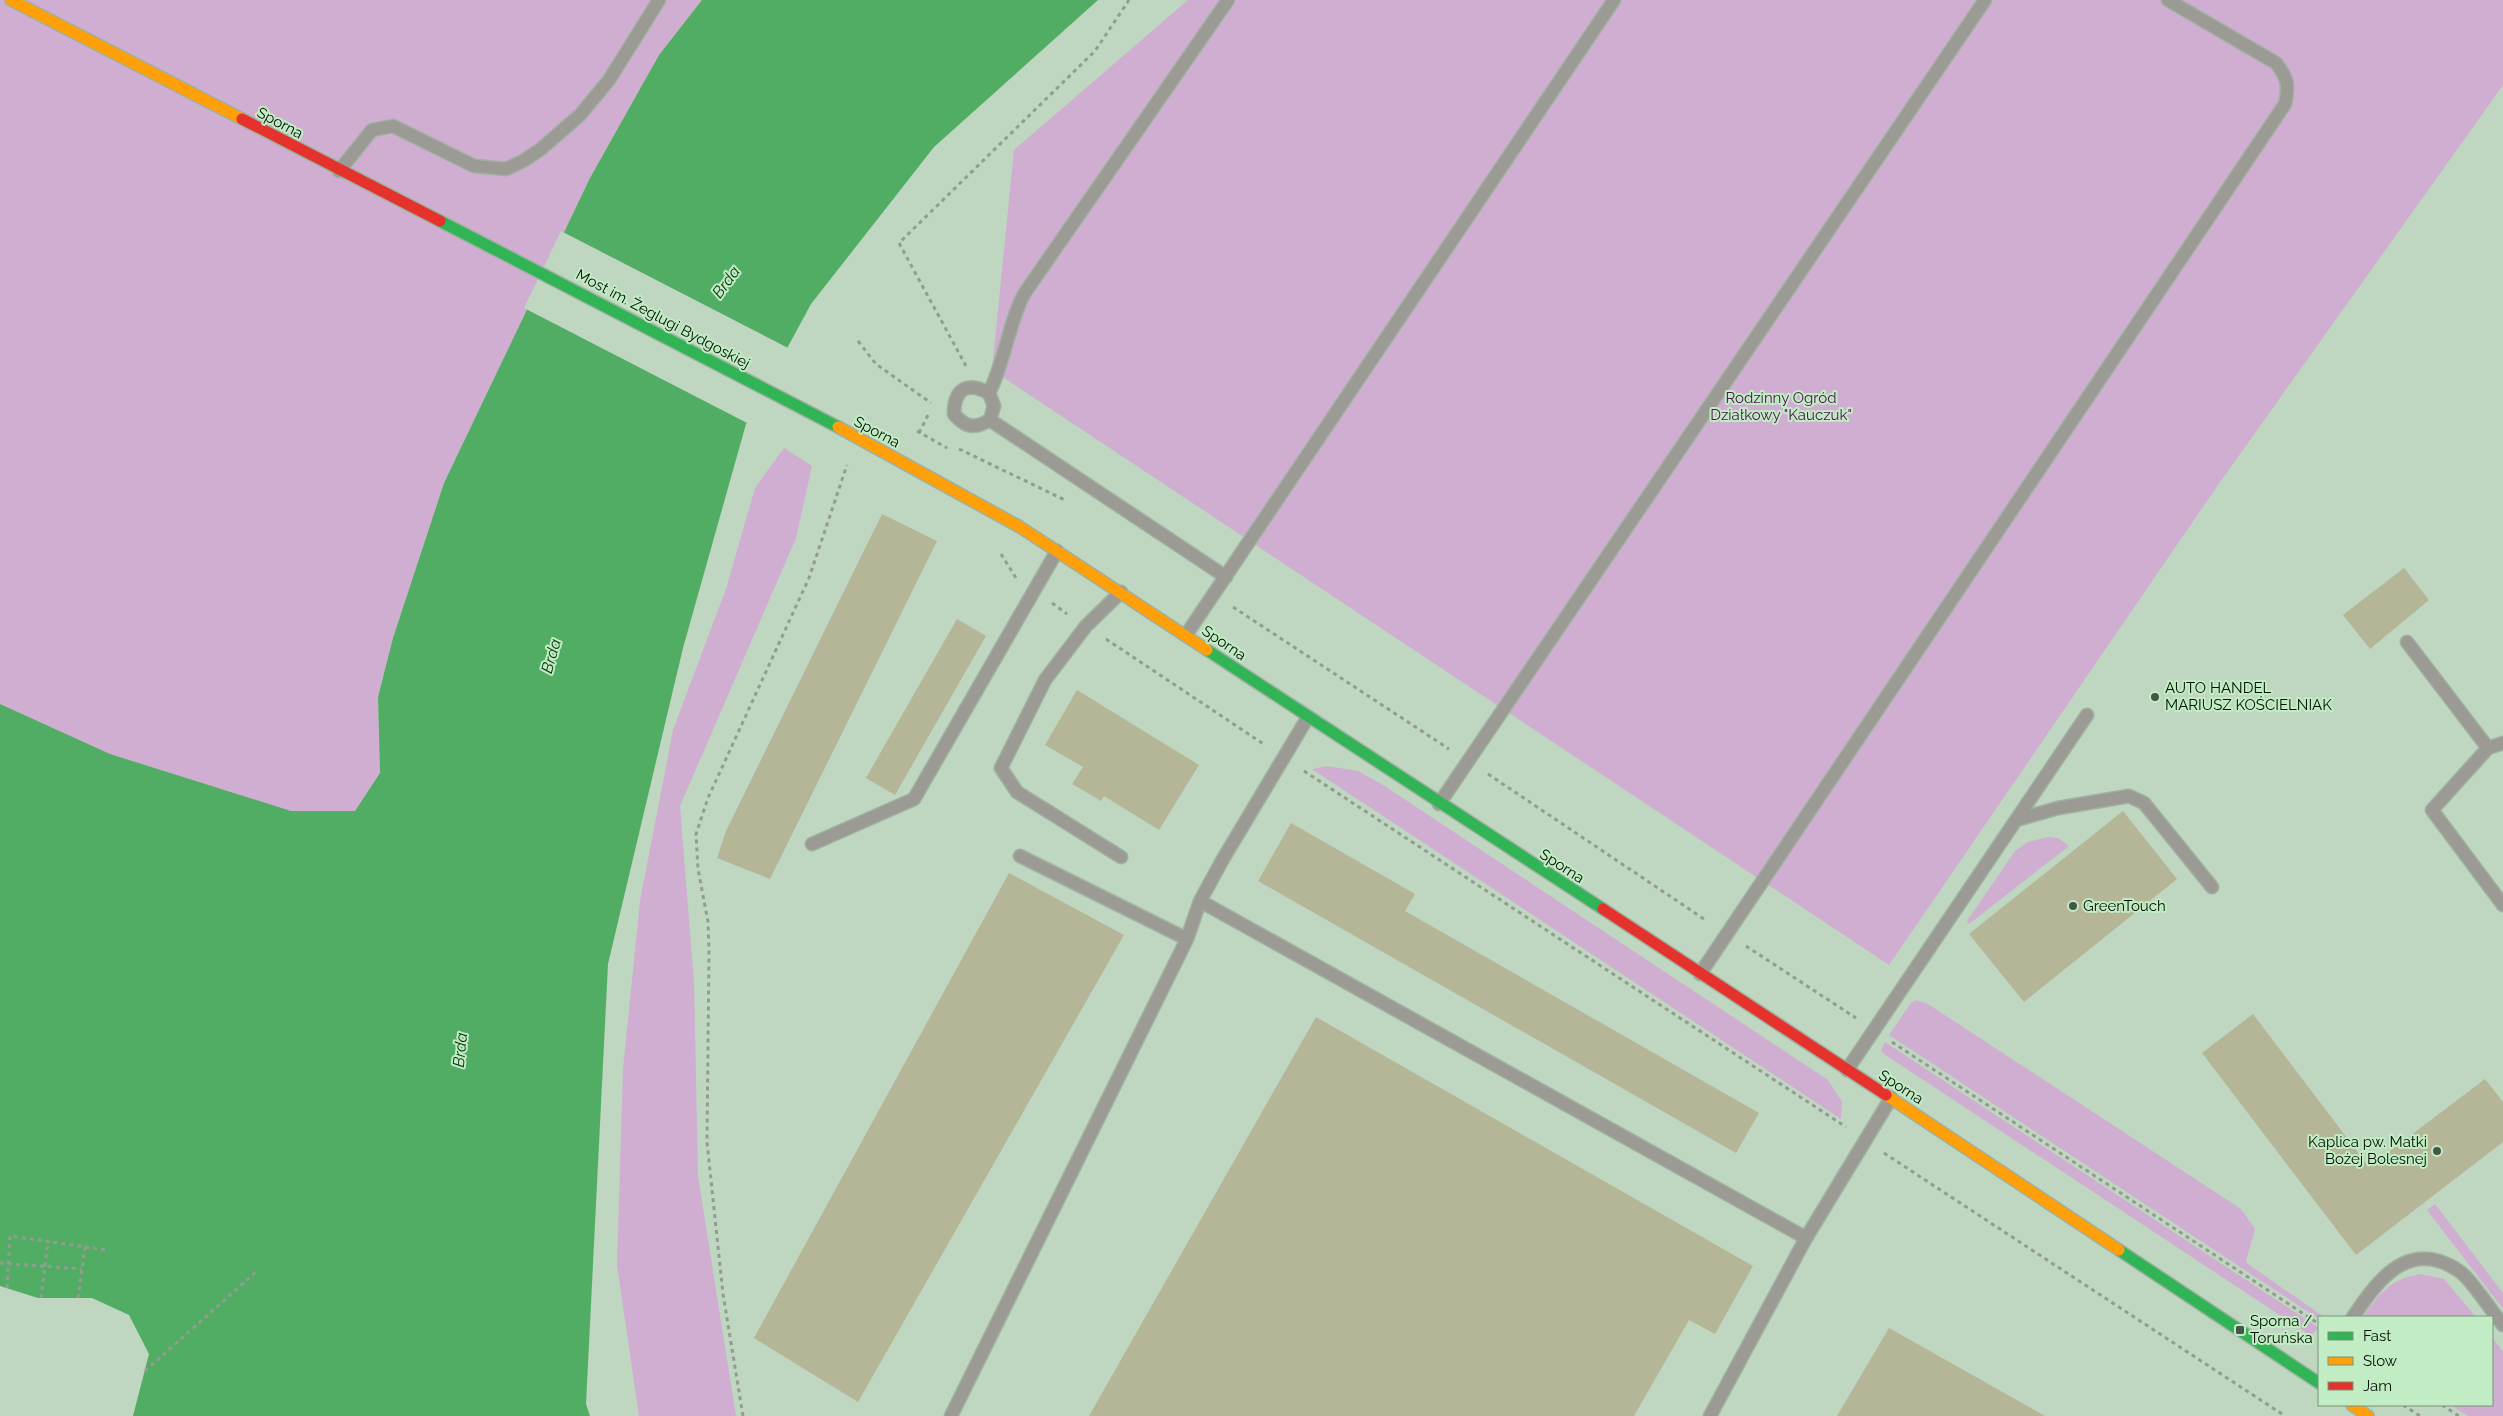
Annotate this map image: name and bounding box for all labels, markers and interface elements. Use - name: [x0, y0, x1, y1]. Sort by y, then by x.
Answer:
- street label: Sporna: [254, 103, 306, 143]
- water label: Brda: [708, 262, 744, 302]
- street label: Most im. Żeglugi Bydgoskiej: [573, 265, 753, 373]
- park label: Rodzinny Ogród Działkowy "Kauczuk": [1710, 389, 1852, 424]
- street label: Sporna: [851, 412, 903, 452]
- street label: Sporna: [1198, 622, 1250, 664]
- water label: Brda: [537, 636, 565, 675]
- place label: AUTO HANDEL MARIUSZ KOŚCIELNIAK: [2165, 679, 2332, 714]
- marker: AUTO HANDEL MARIUSZ KOŚCIELNIAK: [2149, 691, 2161, 703]
- street label: Sporna: [1536, 845, 1588, 887]
- place label: GreenTouch: [2083, 897, 2166, 915]
- marker: GreenTouch: [2067, 900, 2079, 912]
- water label: Brda: [449, 1031, 471, 1068]
- street label: Sporna: [1875, 1066, 1927, 1108]
- place label: Kaplica pw. Matki Bożej Bolesnej: [2308, 1133, 2427, 1168]
- marker: Kaplica pw. Matki Bożej Bolesnej: [2431, 1145, 2443, 1157]
- place label: Sporna / Toruńska: [2250, 1312, 2313, 1347]
- legend: [2318, 1316, 2493, 1406]
- marker: Sporna / Toruńska: [2234, 1324, 2246, 1336]
- text: Fast: [2363, 1327, 2391, 1345]
- text: Slow: [2363, 1352, 2397, 1370]
- text: Jam: [2363, 1377, 2392, 1395]

